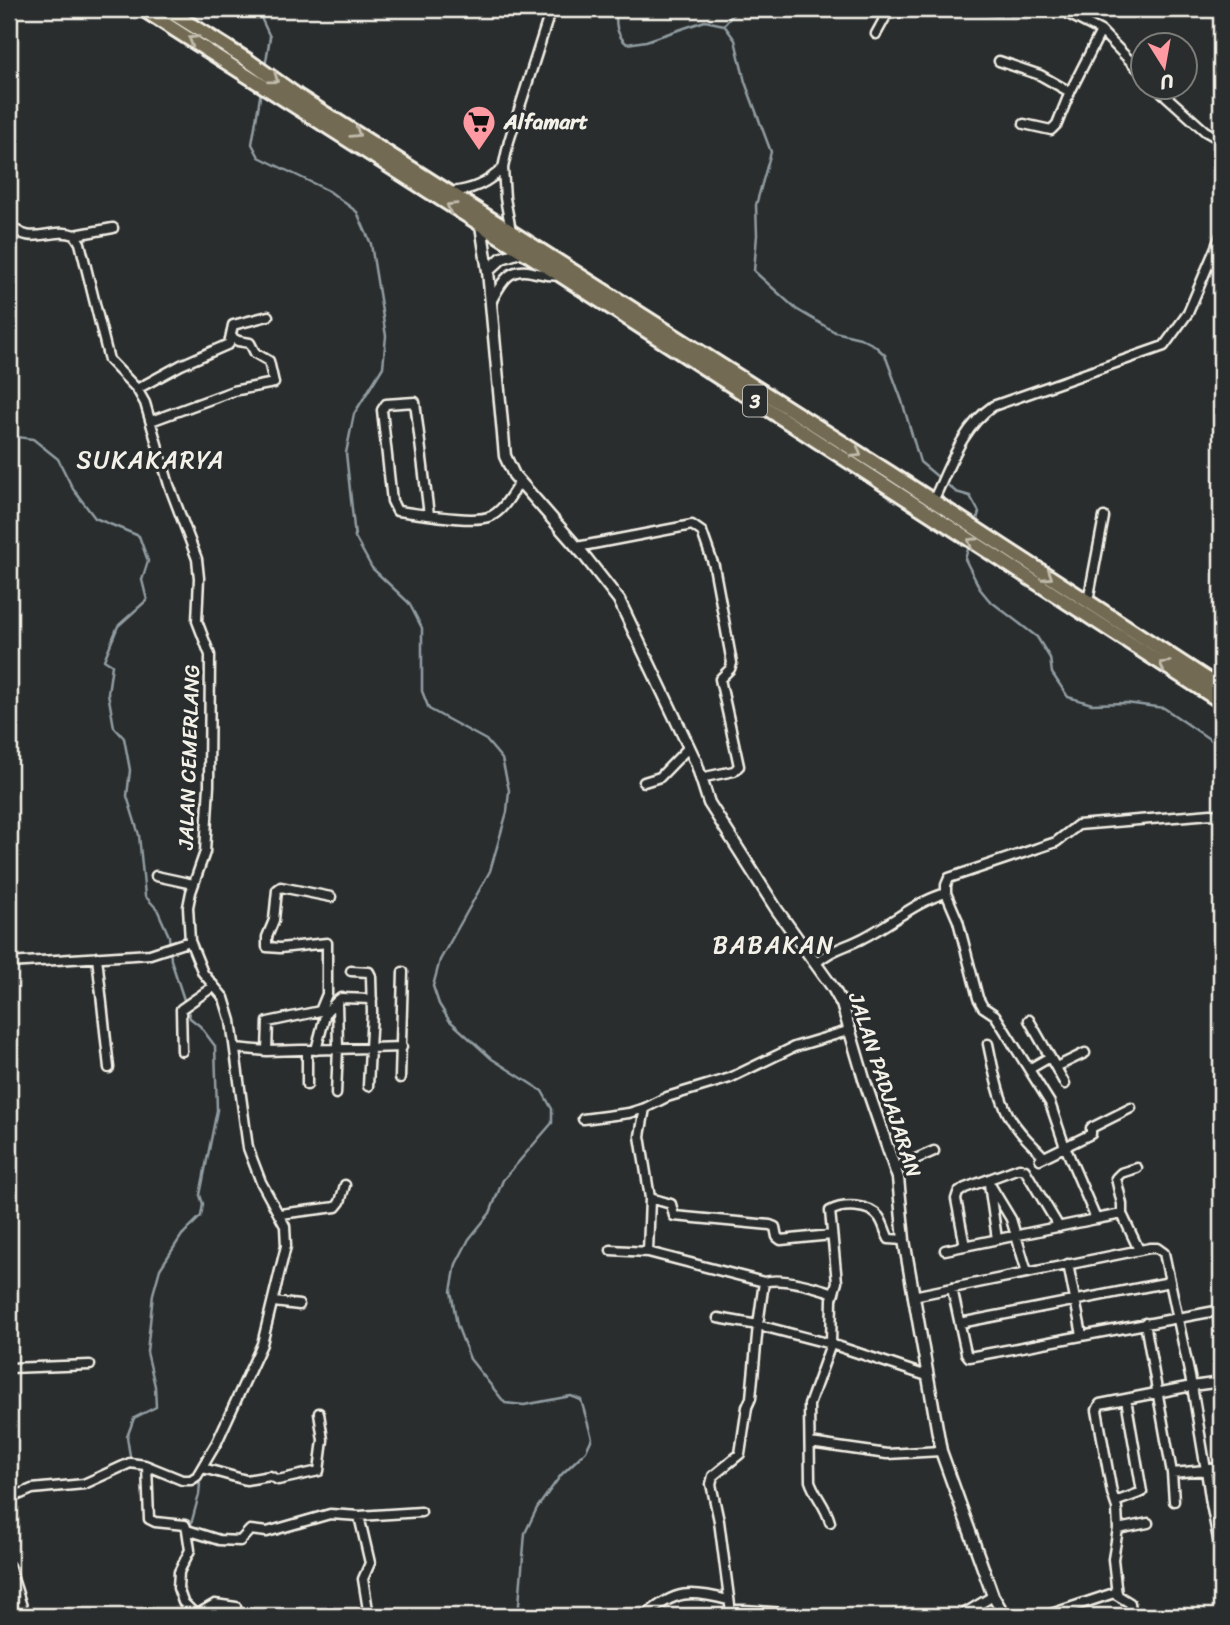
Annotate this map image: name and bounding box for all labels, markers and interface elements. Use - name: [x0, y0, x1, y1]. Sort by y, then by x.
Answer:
- north arrow: [1128, 32, 1198, 102]
- one-way arrow: [187, 35, 200, 48]
- text: U: [1156, 65, 1176, 100]
- one-way arrow: [266, 71, 279, 83]
- supermarket icon: Alfamart: [460, 103, 498, 152]
- place label: Alfamart: [503, 103, 589, 141]
- one-way arrow: [348, 124, 361, 137]
- one-way arrow: [446, 203, 459, 216]
- road number: 3: [743, 386, 767, 416]
- district label: SUKAKARYA: [76, 439, 226, 481]
- one-way arrow: [850, 444, 863, 457]
- one-way arrow: [967, 537, 980, 550]
- one-way arrow: [1041, 568, 1054, 581]
- one-way arrow: [1158, 660, 1171, 673]
- street label: JALAN CEMERLANG: [167, 664, 211, 851]
- district label: BABAKAN: [713, 924, 835, 966]
- street label: JALAN PADJAJARAN: [837, 987, 933, 1183]

